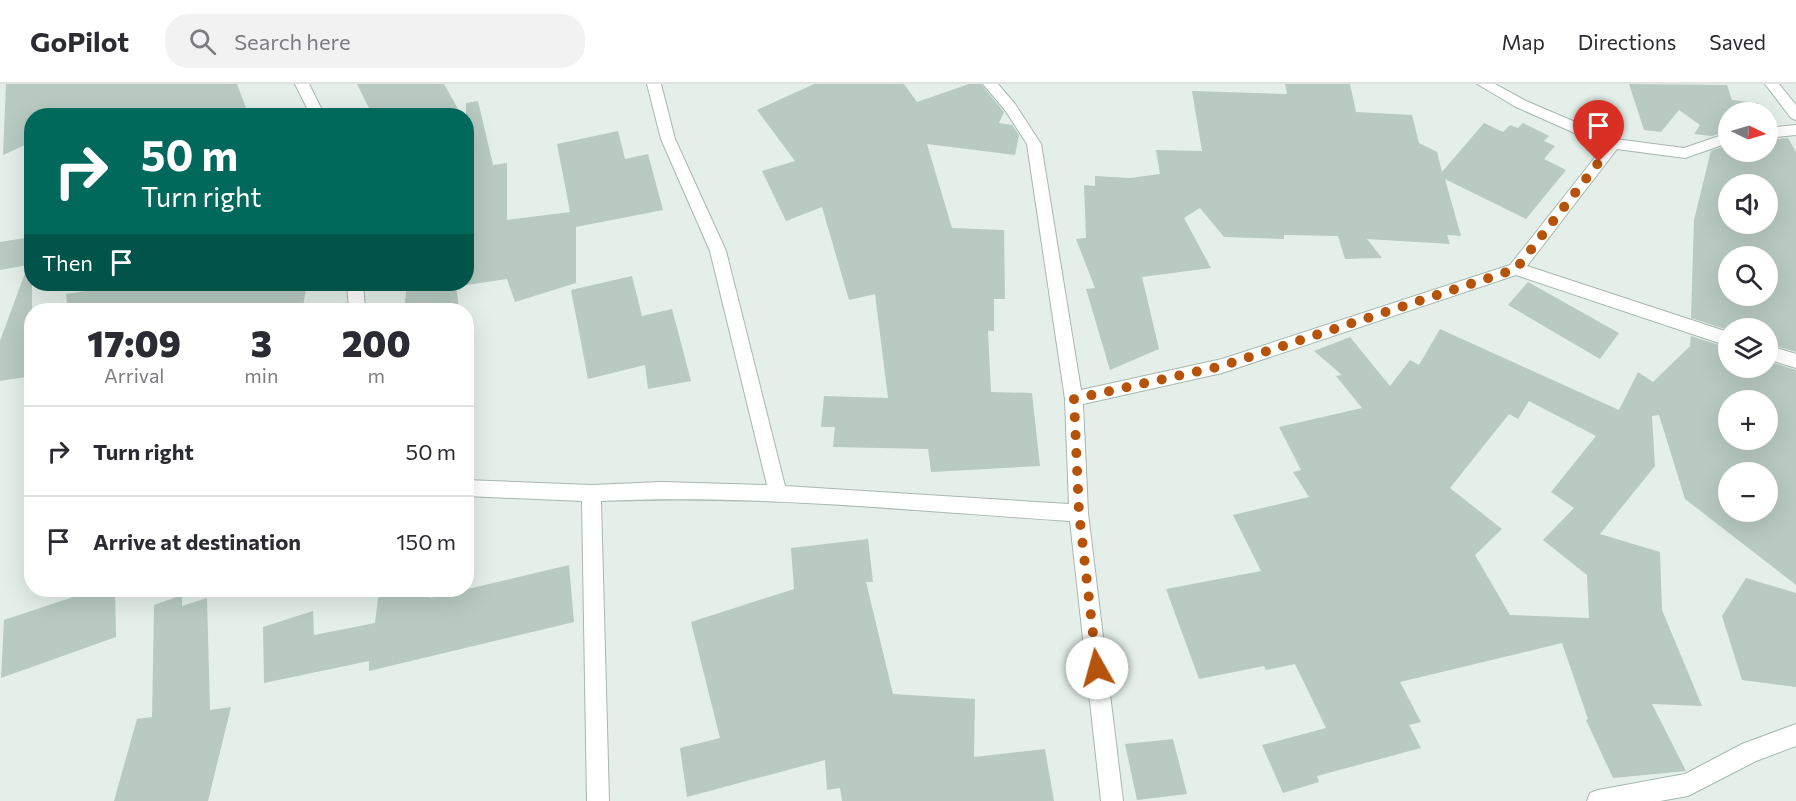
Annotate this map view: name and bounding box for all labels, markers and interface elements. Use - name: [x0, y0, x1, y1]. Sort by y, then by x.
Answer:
- search box: [165, 14, 585, 68]
- text: GoPilot: [30, 24, 129, 58]
- icon: search: [186, 25, 219, 58]
- text: Search here: [234, 28, 351, 55]
- text: Map: [1502, 29, 1545, 54]
- text: Directions: [1578, 29, 1676, 54]
- text: Saved: [1709, 29, 1766, 54]
- pin: [1573, 100, 1624, 162]
- north arrow: [1718, 102, 1778, 162]
- map controls: [1718, 102, 1778, 522]
- icon: arrive: [1582, 109, 1615, 142]
- text: 50 m: [141, 128, 238, 180]
- icon: right: [42, 132, 120, 210]
- button: sound: [1718, 174, 1778, 234]
- text: Turn right: [141, 180, 261, 213]
- icon: arrive: [105, 246, 138, 279]
- button: search: [1718, 246, 1778, 306]
- text: Then: [42, 249, 93, 276]
- button: layers: [1718, 318, 1778, 378]
- text: 17:09: [87, 320, 181, 364]
- text: 3: [251, 320, 272, 364]
- text: 200: [342, 320, 411, 364]
- text: Arrival: [104, 363, 164, 387]
- text: min: [244, 363, 278, 387]
- text: m: [367, 363, 385, 387]
- button: +: [1718, 390, 1778, 450]
- icon: right: [42, 435, 75, 468]
- text: Turn right: [93, 438, 194, 465]
- text: 50 m: [406, 438, 456, 465]
- button: −: [1718, 462, 1778, 522]
- icon: arrive: [42, 525, 75, 558]
- text: Arrive at destination: [93, 528, 301, 555]
- text: 150 m: [396, 528, 456, 555]
- position arrow: [1065, 636, 1129, 700]

